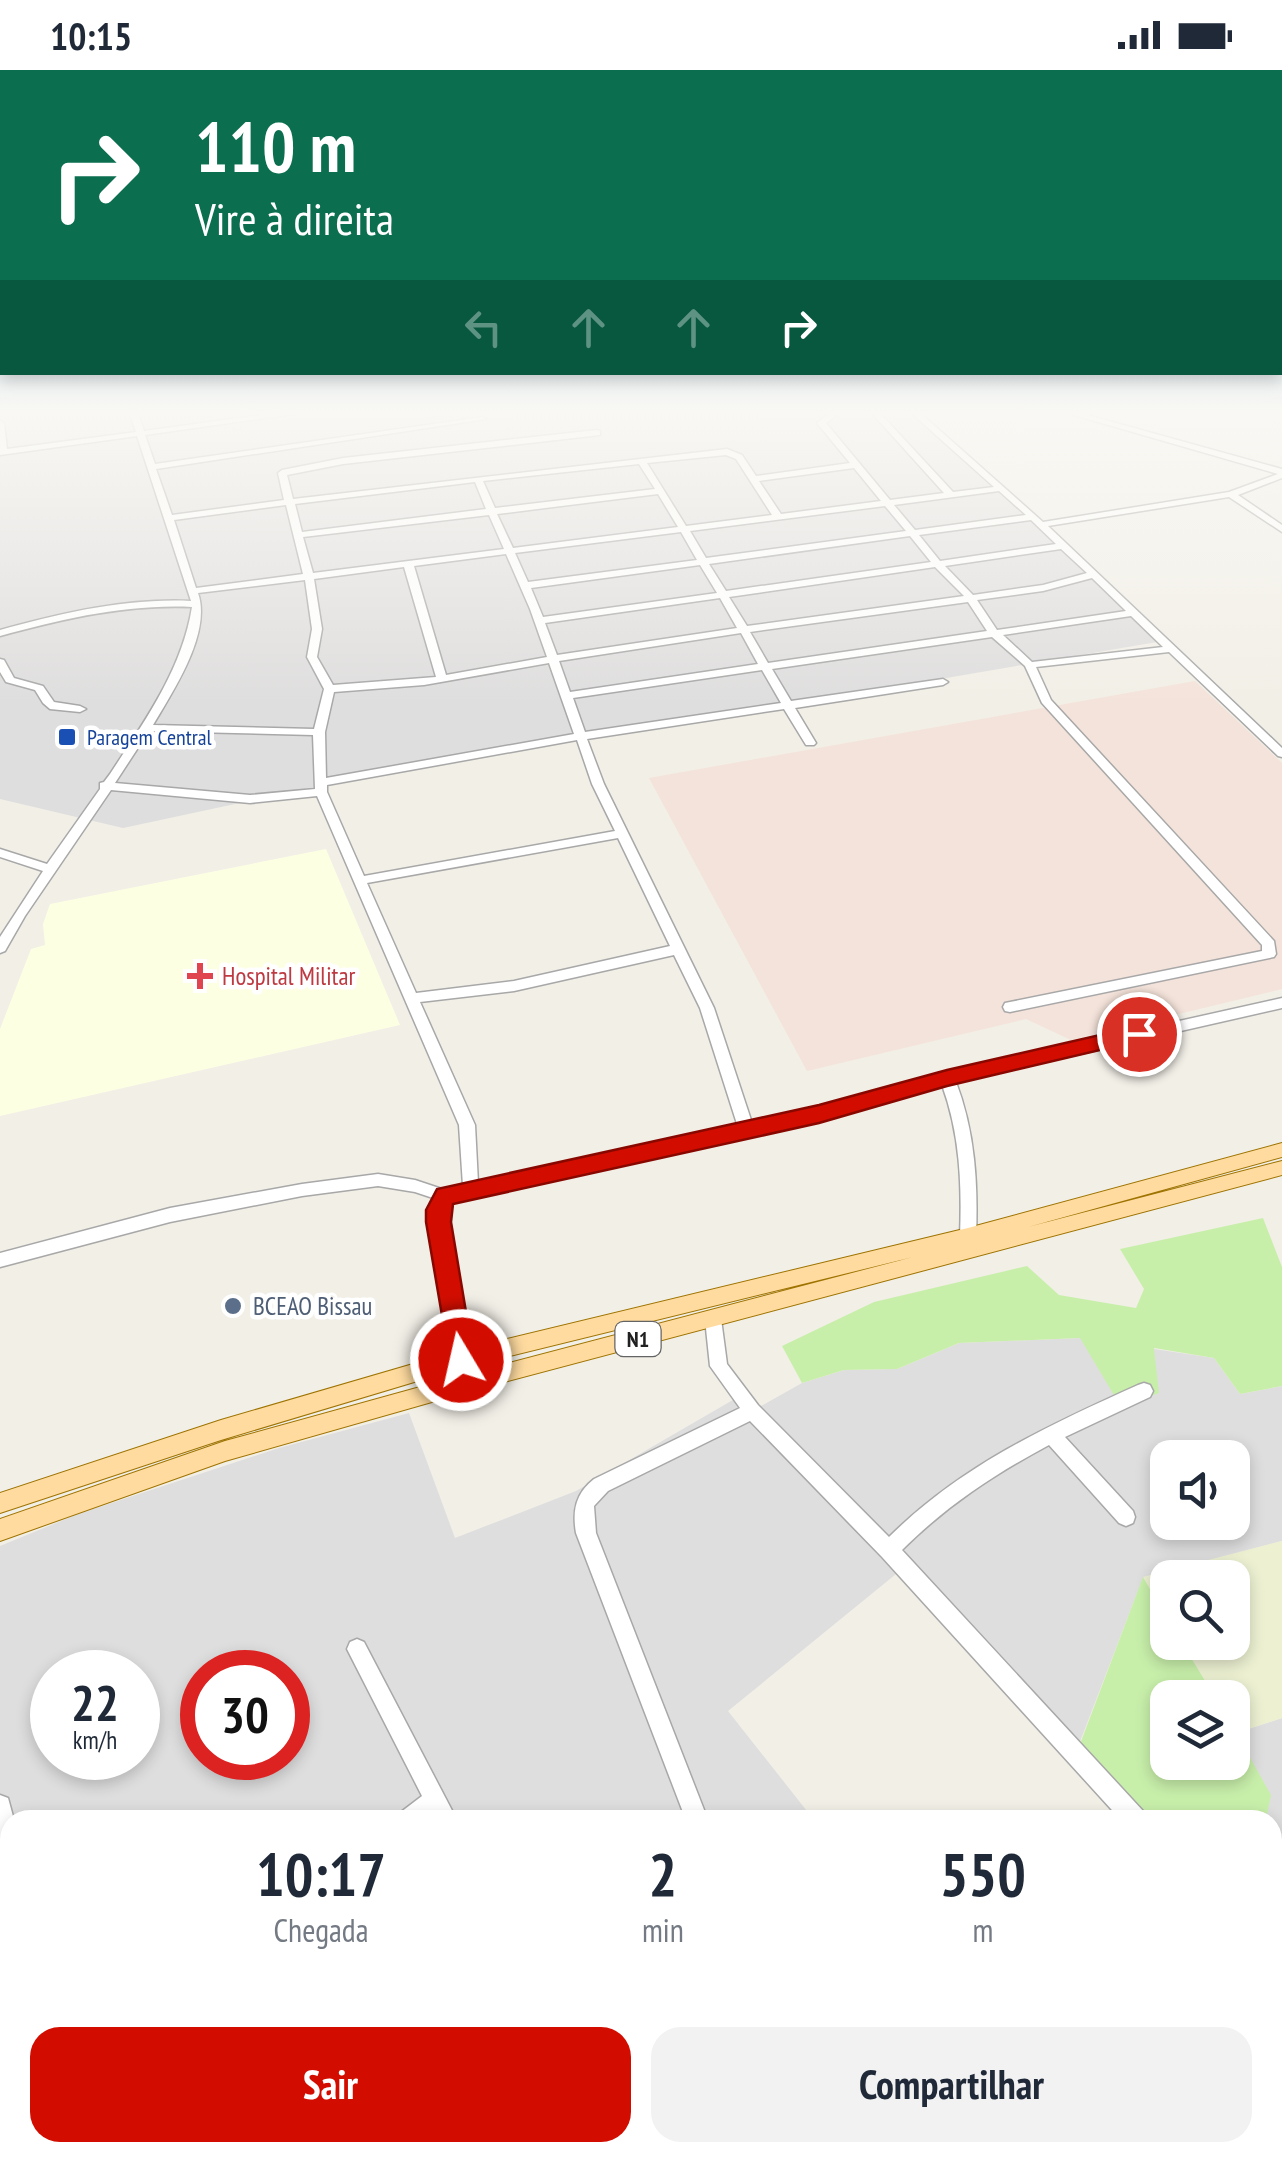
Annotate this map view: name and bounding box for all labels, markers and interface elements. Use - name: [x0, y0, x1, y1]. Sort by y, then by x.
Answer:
- text: 10:15: [50, 11, 132, 60]
- text: 110 m: [195, 101, 356, 191]
- icon: right: [30, 110, 160, 240]
- text: Vire à direita: [195, 189, 394, 247]
- icon: left: [456, 300, 511, 355]
- icon: ahead: [561, 300, 616, 355]
- icon: ahead: [666, 300, 721, 355]
- icon: right: [771, 300, 826, 355]
- place label: Paragem Central: [87, 723, 213, 751]
- marker: Paragem Central: [56, 726, 78, 748]
- place label: Hospital Militar: [222, 960, 355, 992]
- marker: Hospital Militar: [187, 963, 213, 989]
- pin: [1097, 992, 1182, 1077]
- icon: arrive: [1112, 1007, 1167, 1062]
- place label: BCEAO Bissau: [253, 1290, 372, 1322]
- marker: BCEAO Bissau: [222, 1295, 244, 1317]
- position arrow: [409, 1308, 513, 1412]
- road number: N1: [616, 1322, 660, 1356]
- map controls: [1150, 1440, 1250, 1780]
- button: sound: [1150, 1440, 1250, 1540]
- button: search: [1150, 1560, 1250, 1660]
- speed limit sign: 30: [180, 1650, 310, 1780]
- text: 22: [71, 1670, 119, 1735]
- button: layers: [1150, 1680, 1250, 1780]
- text: km/h: [73, 1724, 117, 1756]
- text: 10:17: [256, 1835, 386, 1913]
- text: 2: [649, 1835, 677, 1913]
- text: 550: [940, 1835, 1026, 1913]
- text: Chegada: [273, 1909, 368, 1951]
- text: min: [642, 1909, 684, 1951]
- text: m: [972, 1909, 993, 1951]
- button: Sair: [30, 2027, 631, 2142]
- button: Compartilhar: [651, 2027, 1252, 2142]

